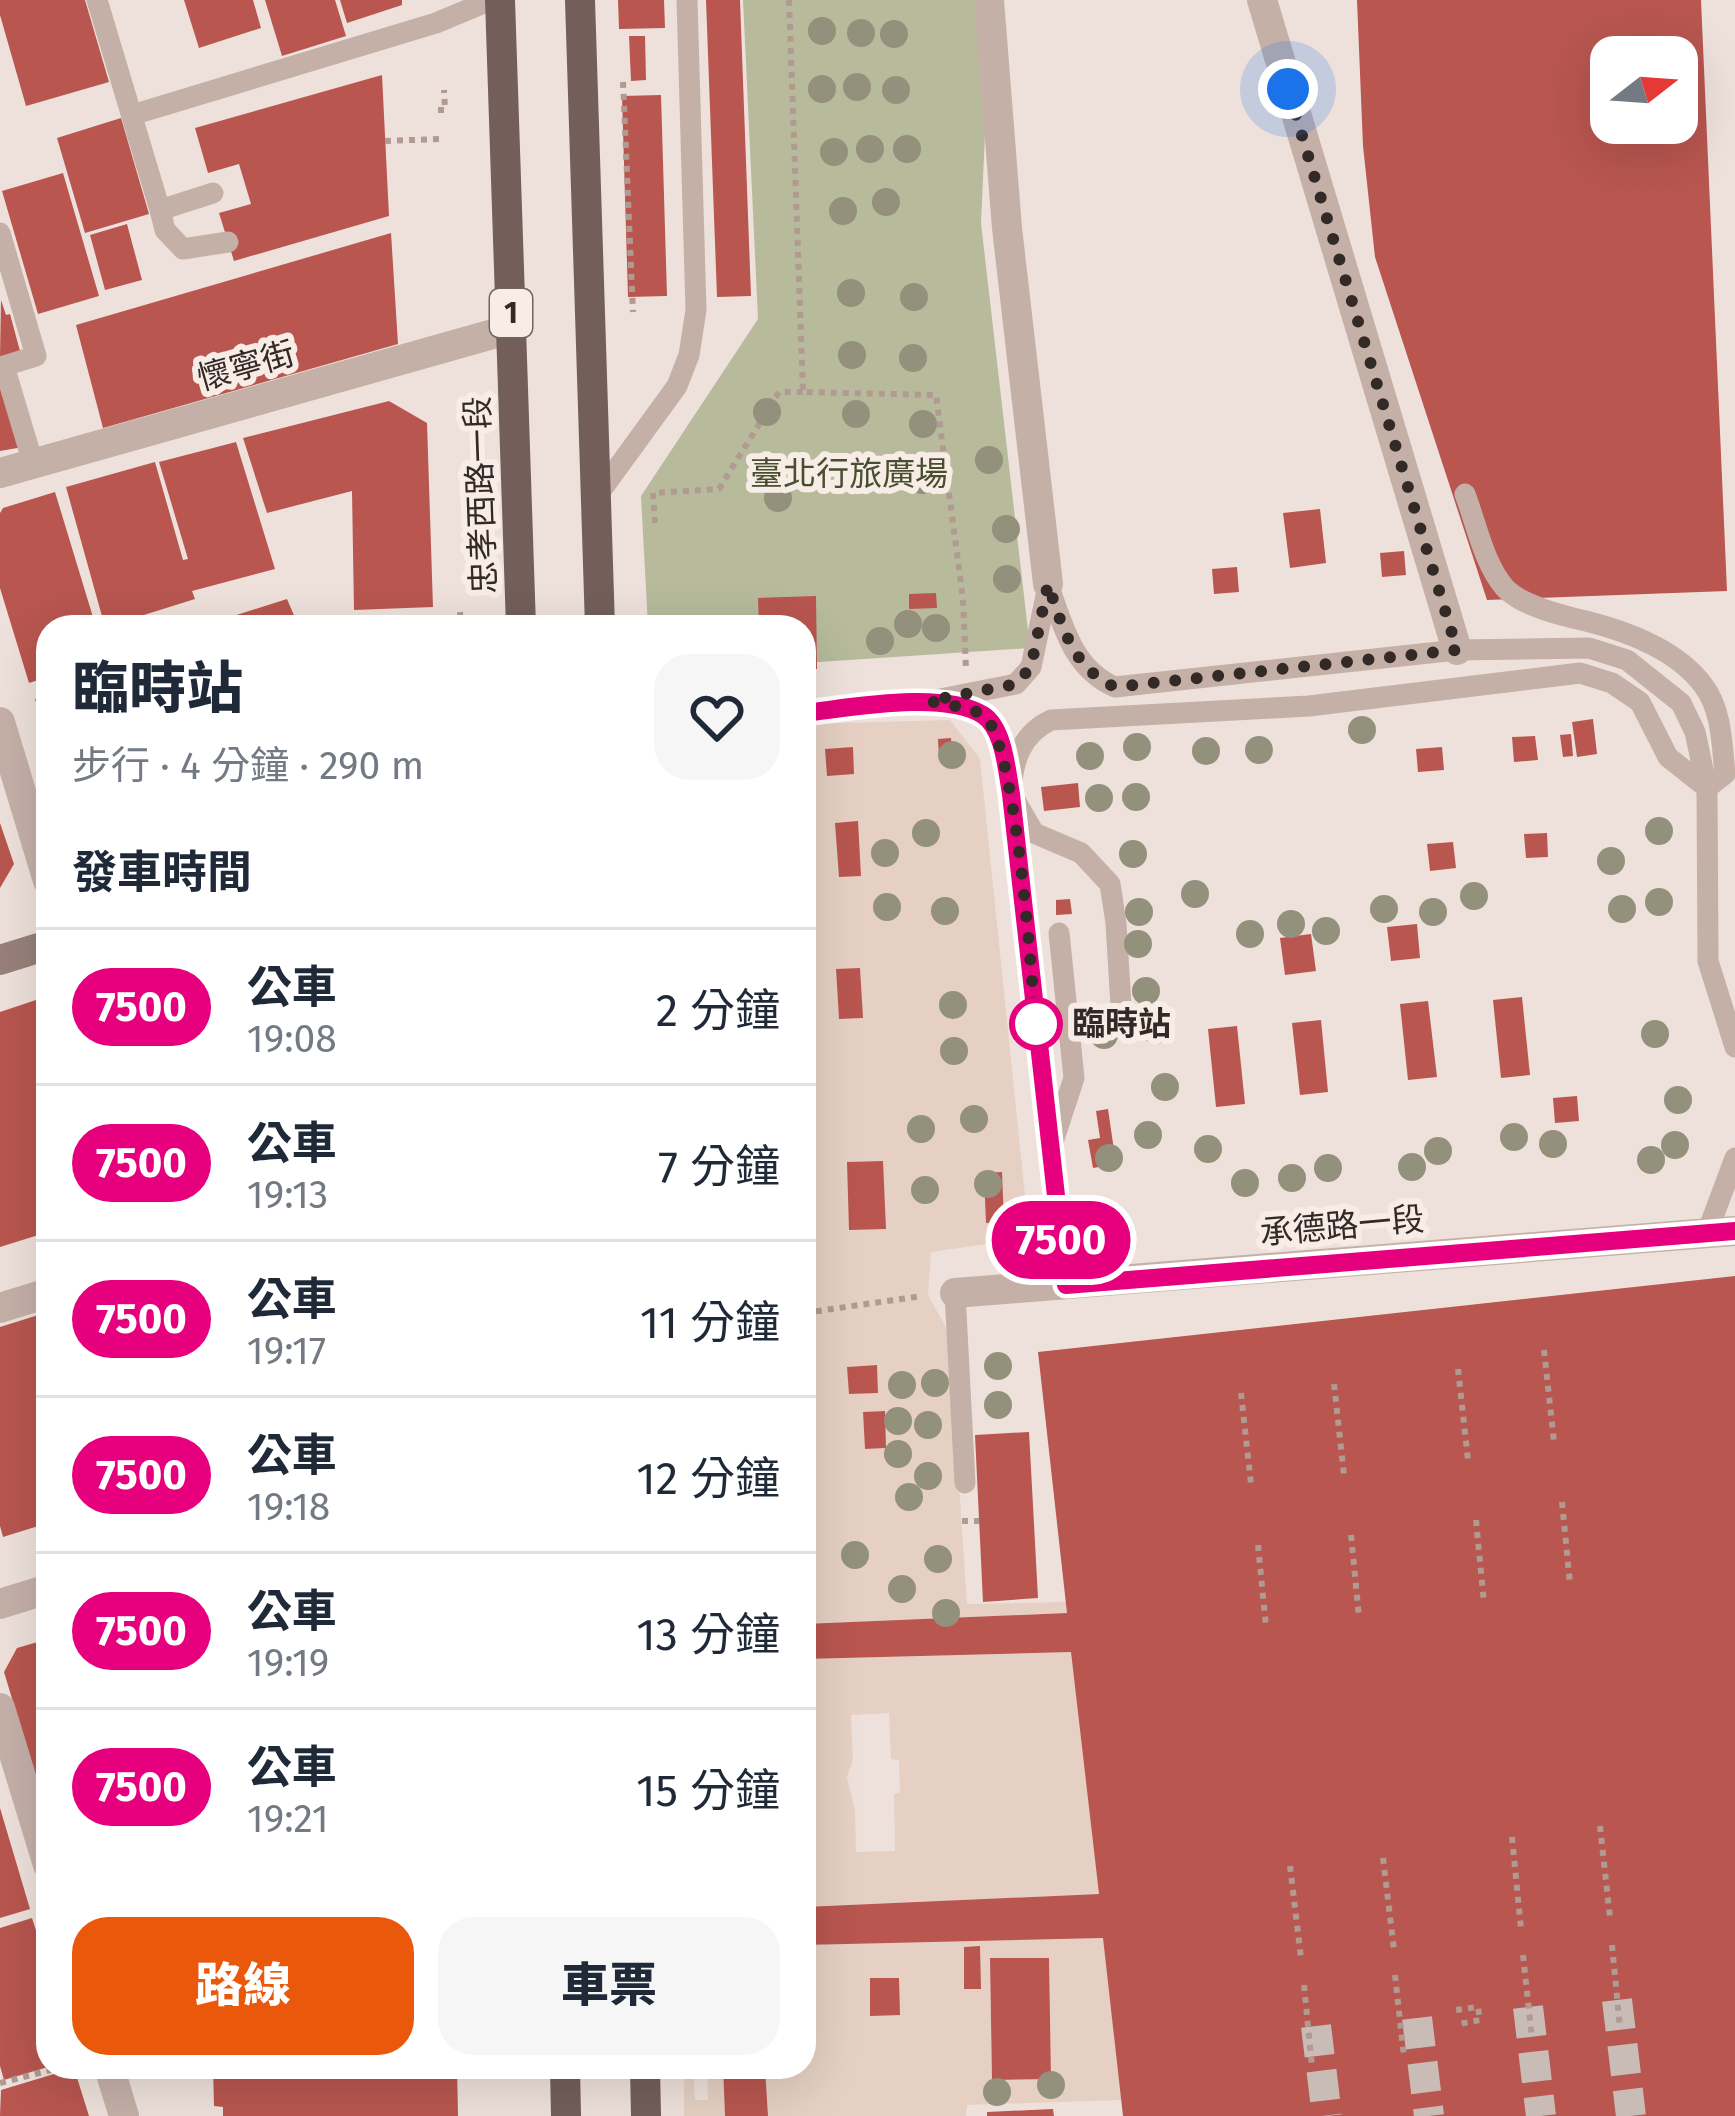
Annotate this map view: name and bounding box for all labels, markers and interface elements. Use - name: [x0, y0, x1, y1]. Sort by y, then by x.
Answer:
- north arrow: [1590, 36, 1698, 144]
- map controls: [1590, 36, 1698, 144]
- your location: [1258, 59, 1318, 119]
- road number: 1: [490, 289, 532, 337]
- street label: 懷寧街: [193, 333, 299, 399]
- street label: 忠孝西路一段: [458, 395, 504, 595]
- park label: 臺北行旅廣場: [750, 454, 948, 494]
- button: heart: [654, 654, 780, 780]
- text: 臨時站: [72, 655, 243, 723]
- text: 步行 · 4 分鐘 · 290 m: [72, 743, 424, 789]
- text: 發車時間: [72, 846, 252, 900]
- text: 公車: [247, 961, 337, 1015]
- text: 7500: [96, 982, 187, 1032]
- text: 2 分鐘: [656, 984, 780, 1038]
- marker: 臨時站: [1011, 999, 1061, 1049]
- place label: 臨時站: [1072, 1004, 1171, 1044]
- text: 19:08: [247, 1016, 337, 1062]
- text: 公車: [247, 1117, 337, 1171]
- text: 7500: [96, 1138, 187, 1188]
- text: 7 分鐘: [658, 1140, 780, 1194]
- text: 19:13: [247, 1172, 328, 1218]
- street label: 承德路一段: [1258, 1199, 1426, 1253]
- line badge: 7500: [977, 1201, 1145, 1279]
- text: 7500: [1016, 1215, 1106, 1265]
- text: 公車: [247, 1273, 337, 1327]
- text: 7500: [96, 1294, 187, 1344]
- text: 11 分鐘: [640, 1296, 780, 1350]
- text: 19:17: [247, 1328, 326, 1374]
- text: 公車: [247, 1429, 337, 1483]
- text: 7500: [96, 1450, 187, 1500]
- text: 12 分鐘: [636, 1452, 780, 1506]
- text: 19:18: [247, 1484, 330, 1530]
- text: 公車: [247, 1585, 337, 1639]
- text: 7500: [96, 1606, 187, 1656]
- text: 13 分鐘: [636, 1608, 780, 1662]
- text: 19:19: [247, 1640, 329, 1686]
- text: 公車: [247, 1741, 337, 1795]
- text: 7500: [96, 1762, 187, 1812]
- text: 15 分鐘: [636, 1764, 780, 1818]
- text: 19:21: [247, 1796, 329, 1842]
- button: 路線: [72, 1917, 414, 2055]
- button: 車票: [438, 1917, 780, 2055]

